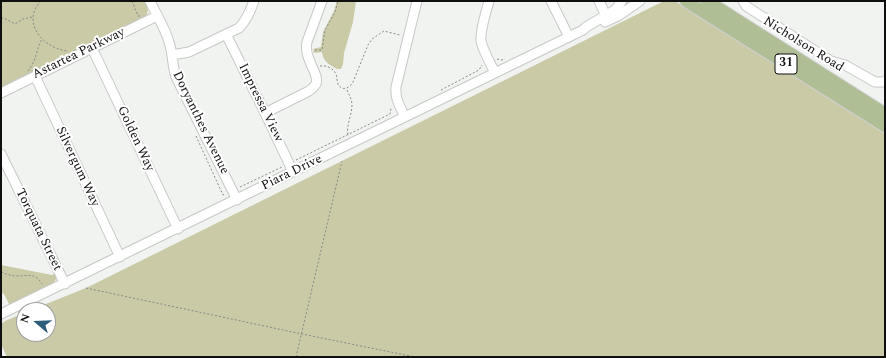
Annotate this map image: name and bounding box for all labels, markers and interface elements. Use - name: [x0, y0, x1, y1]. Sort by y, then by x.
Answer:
- street label: Nicholson Road: [760, 14, 846, 76]
- street label: Astartea Parkway: [30, 25, 128, 83]
- road number: 31: [775, 54, 797, 74]
- street label: Impressa View: [234, 61, 286, 145]
- street label: Doryanthes Avenue: [168, 69, 232, 177]
- street label: Golden Way: [113, 104, 157, 174]
- street label: Silvergum Way: [52, 125, 102, 209]
- street label: Piara Drive: [259, 152, 325, 194]
- street label: Torquata Street: [11, 186, 65, 274]
- north arrow: [16, 302, 56, 342]
- text: N: [16, 311, 35, 325]

